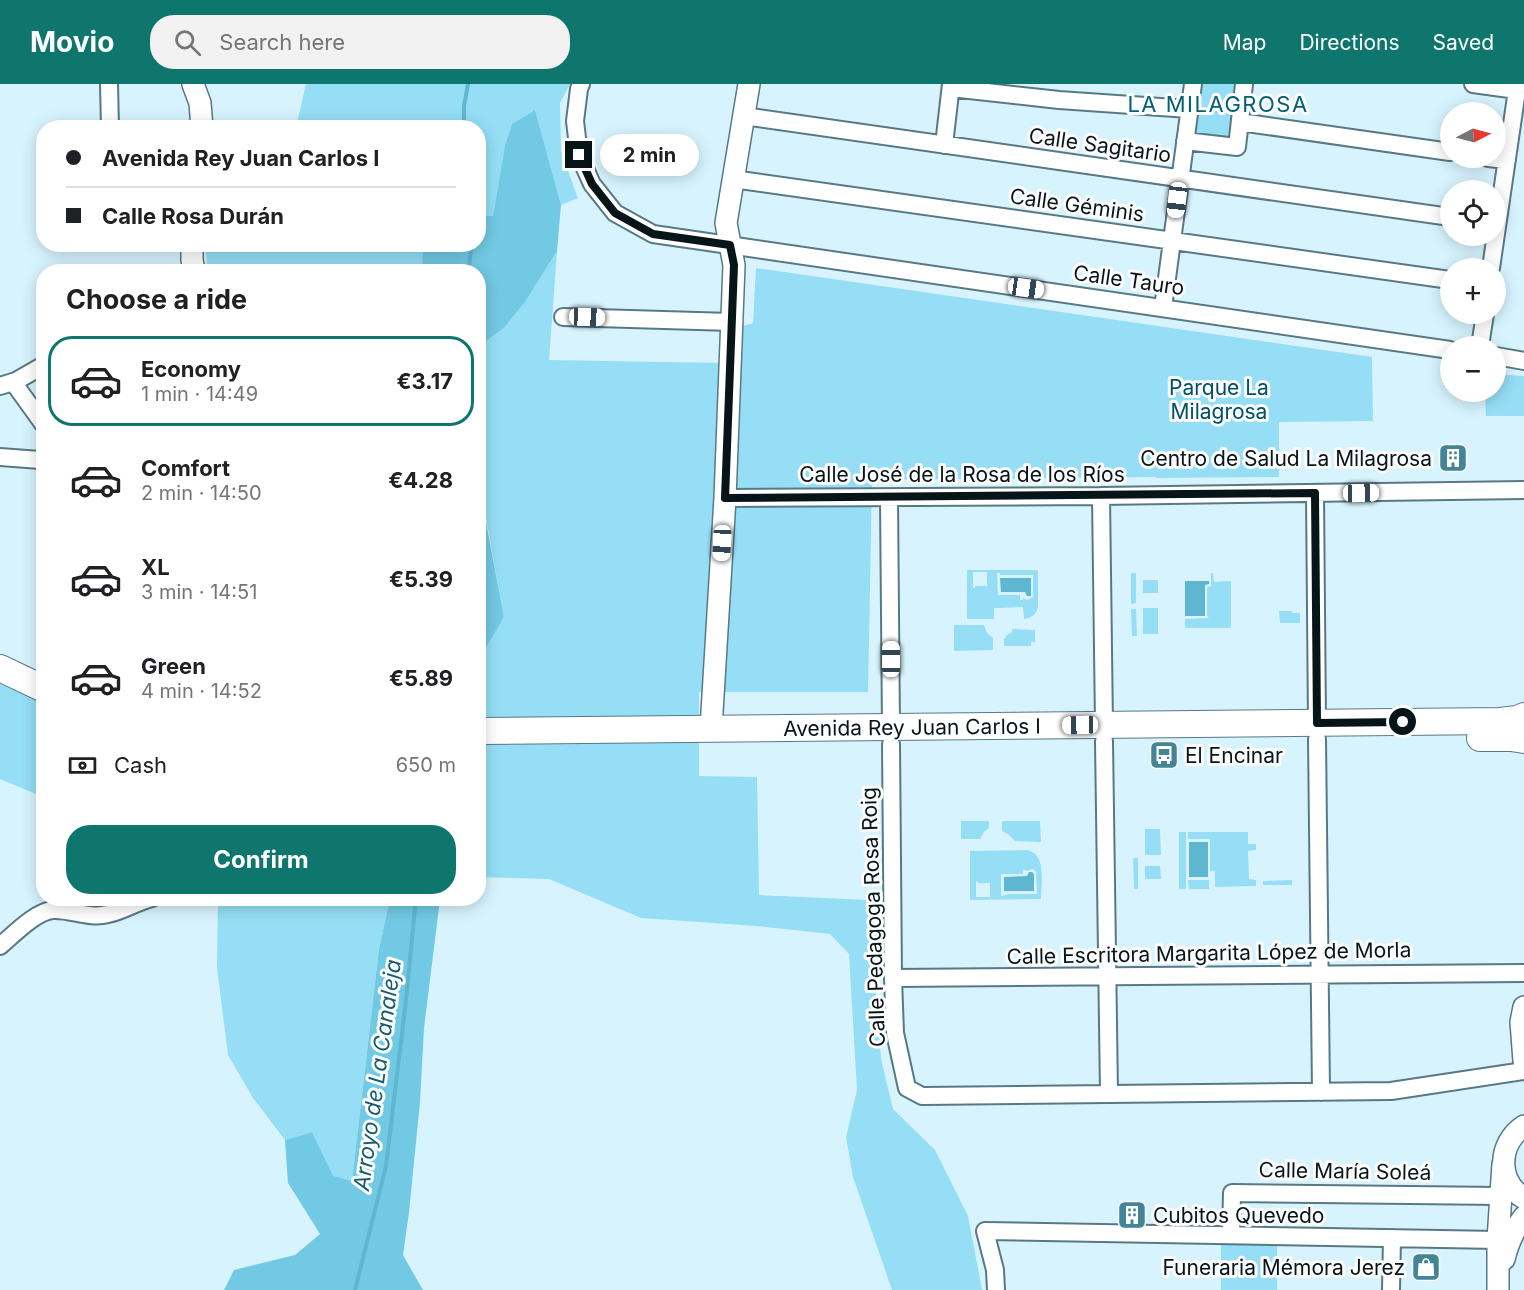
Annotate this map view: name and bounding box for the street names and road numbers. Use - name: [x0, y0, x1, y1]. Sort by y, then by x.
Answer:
- street label: Calle Sagitario: [1027, 123, 1173, 167]
- street label: Calle Géminis: [1008, 183, 1146, 227]
- street label: Calle Tauro: [1072, 260, 1186, 300]
- street label: Calle José de la Rosa de los Ríos: [799, 462, 1125, 487]
- street label: Avenida Rey Juan Carlos I: [783, 713, 1041, 741]
- street label: Calle Pedagoga Rosa Roig: [856, 787, 890, 1047]
- street label: Calle Escritora Margarita López de Morla: [1006, 937, 1412, 969]
- street label: Calle María Soleá: [1258, 1157, 1432, 1185]

